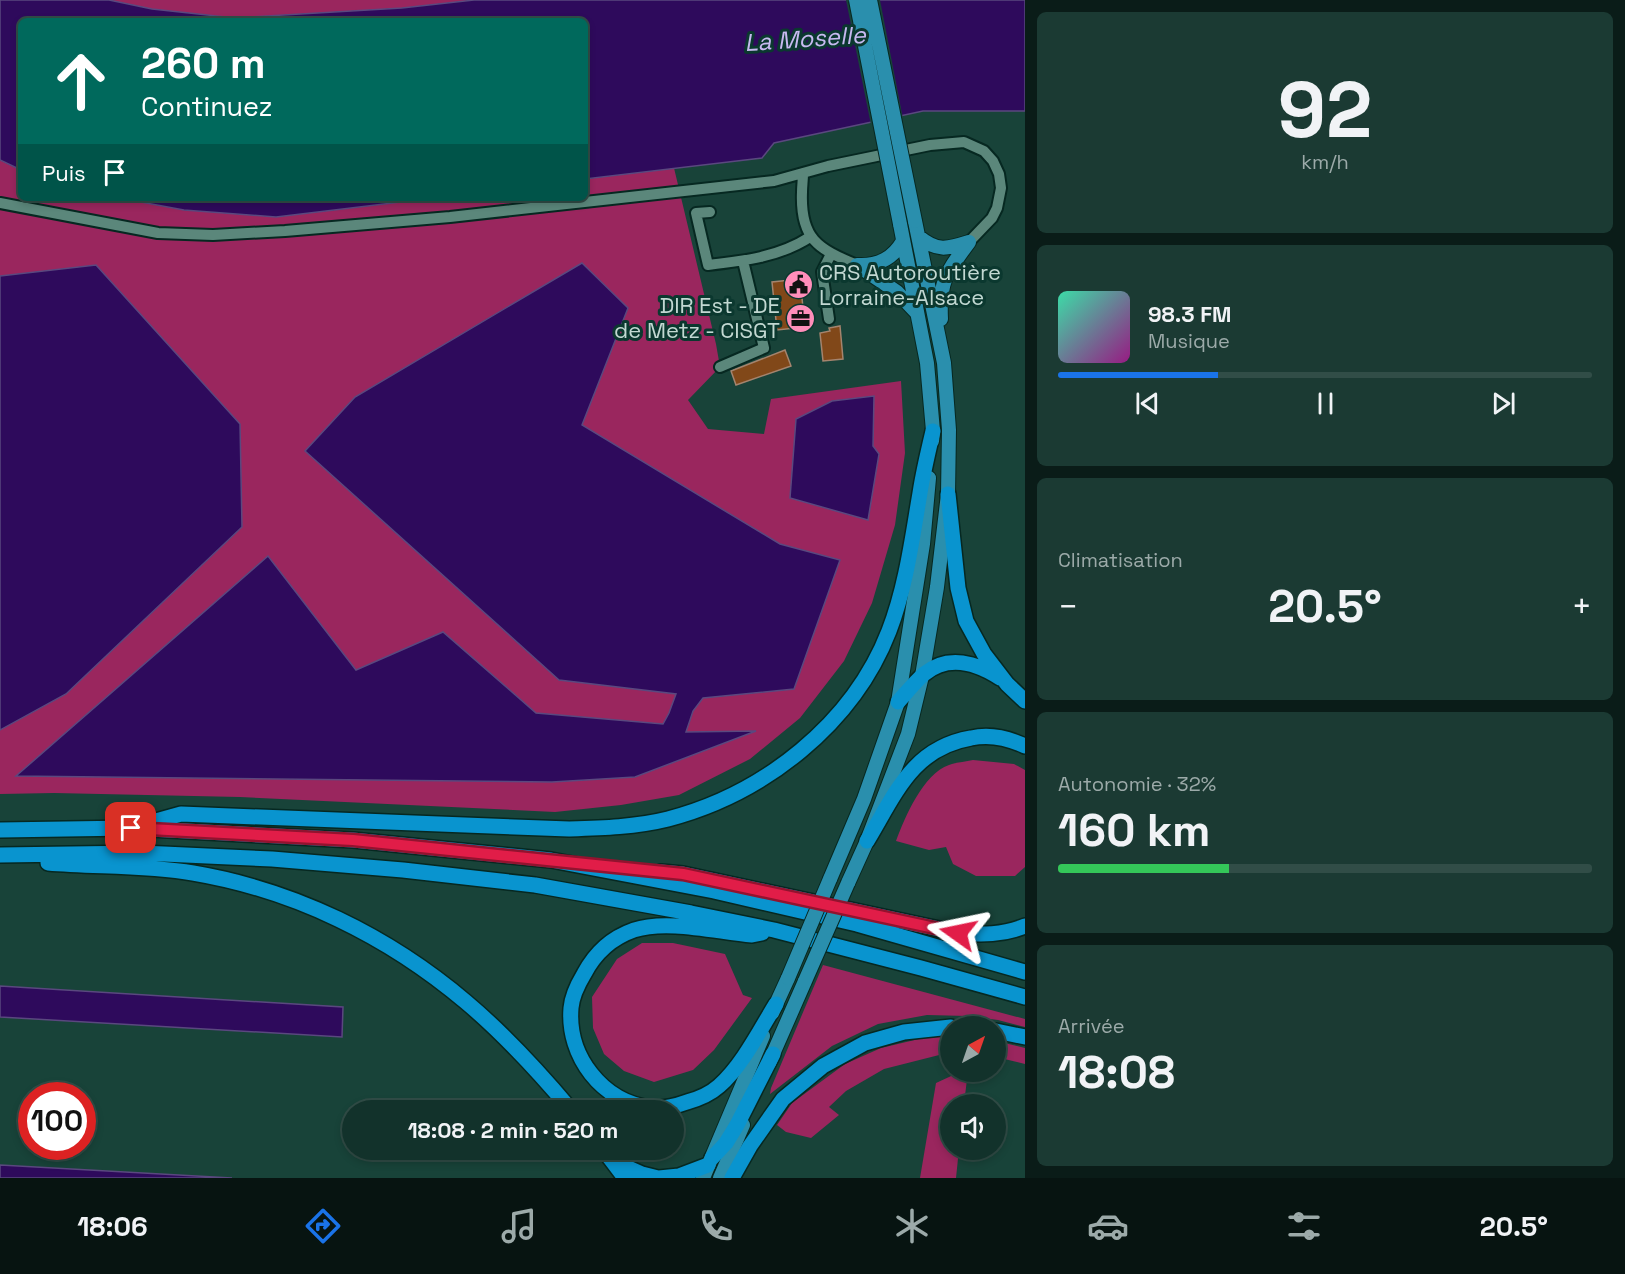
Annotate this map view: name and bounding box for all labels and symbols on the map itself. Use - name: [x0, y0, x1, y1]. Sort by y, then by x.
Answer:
- water label: La Moselle: [743, 19, 867, 58]
- place label: CRS Autoroutière Lorraine-Alsace: [819, 258, 1001, 311]
- public building icon: CRS Autoroutière Lorraine-Alsace: [782, 269, 814, 301]
- place label: DIR Est - DE de Metz - CISGT: [614, 291, 780, 344]
- office icon: DIR Est - DE de Metz - CISGT: [785, 302, 817, 334]
- pin: [105, 802, 156, 853]
- position arrow: [926, 901, 990, 965]
- north arrow: [940, 1016, 1006, 1082]
- speed limit sign: 100: [18, 1082, 96, 1160]

